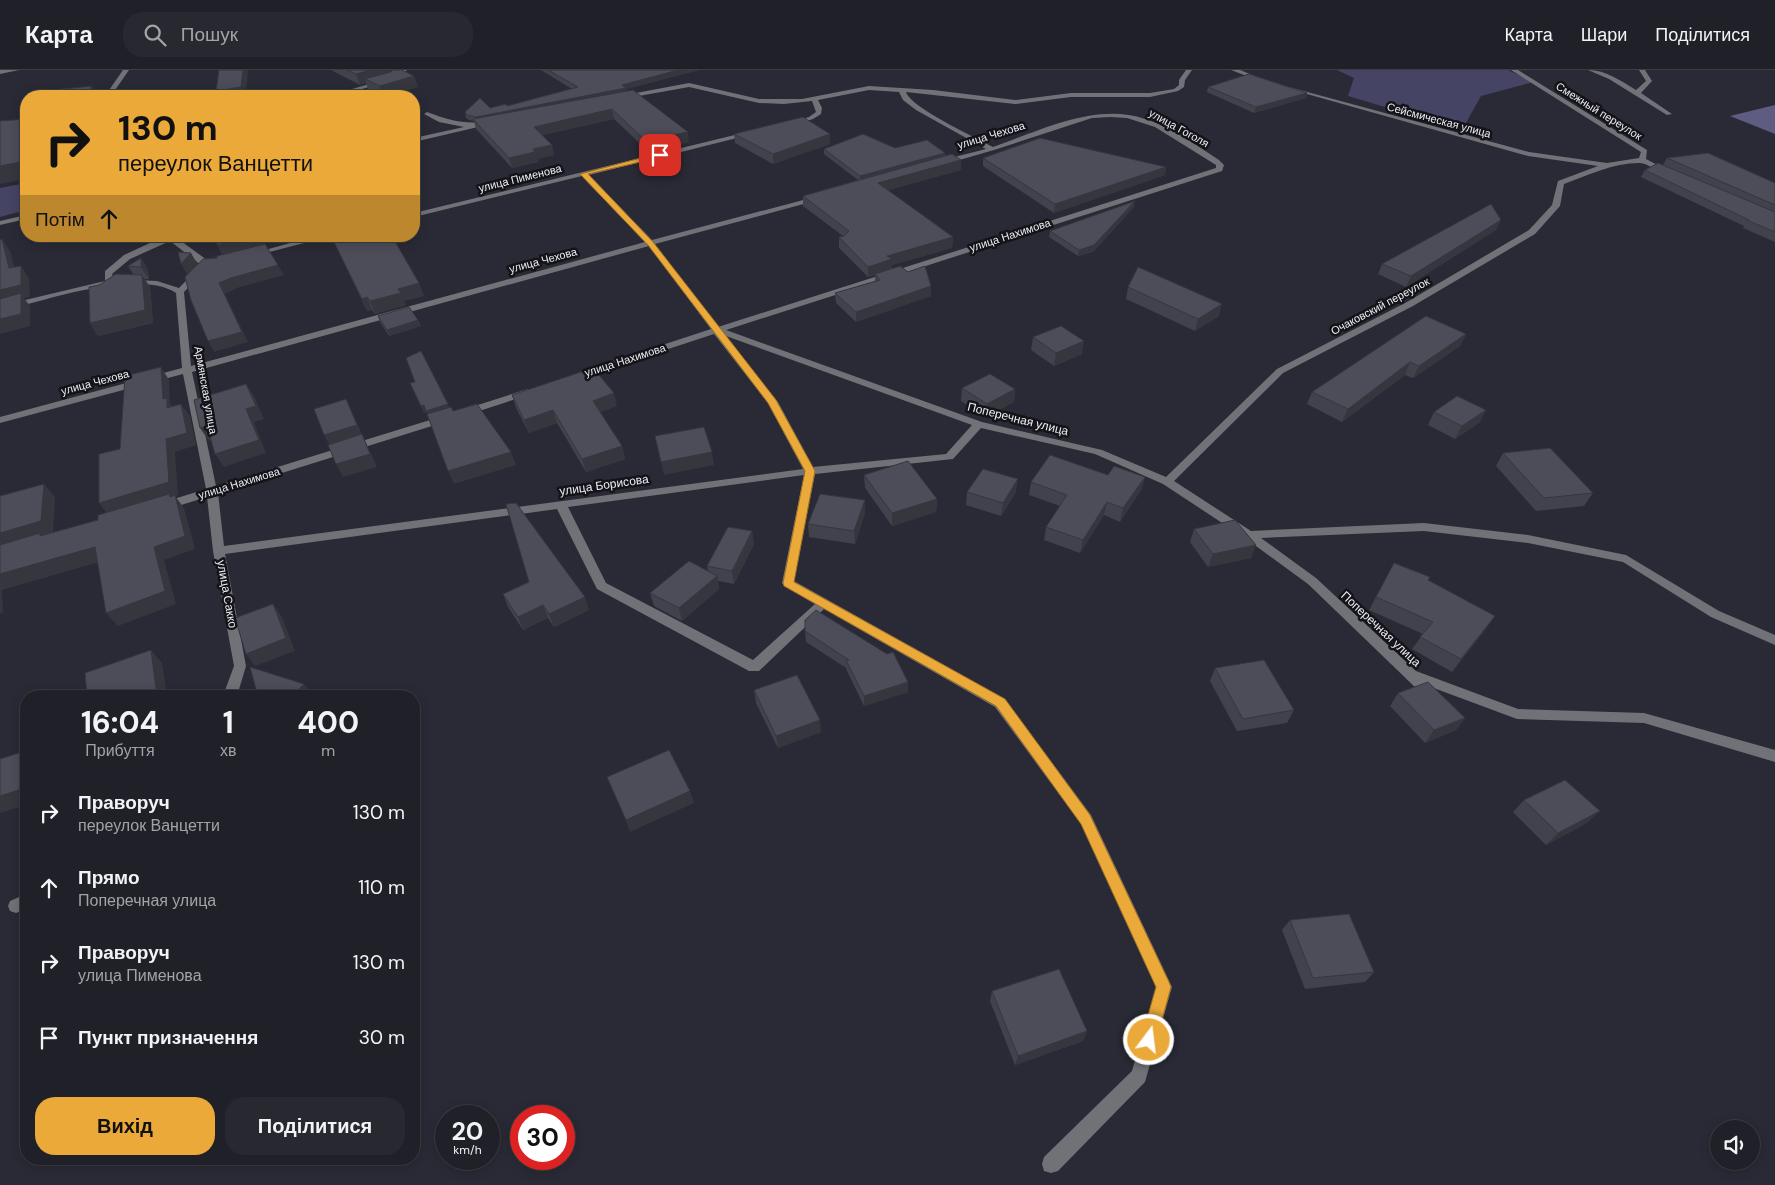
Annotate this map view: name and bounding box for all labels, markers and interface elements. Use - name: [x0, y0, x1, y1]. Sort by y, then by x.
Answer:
- search box: [123, 12, 473, 57]
- text: Карта: [25, 19, 93, 50]
- icon: search: [141, 21, 169, 49]
- text: Пошук: [181, 22, 238, 47]
- text: Карта: [1505, 23, 1553, 47]
- text: Шари: [1581, 23, 1627, 47]
- text: Поділитися: [1655, 23, 1750, 47]
- street label: Смежный переулок: [1553, 79, 1645, 143]
- street label: Сейсмическая улица: [1385, 99, 1493, 141]
- text: 130 m: [118, 105, 218, 151]
- street label: улица Гоголя: [1147, 106, 1212, 150]
- icon: right: [35, 110, 100, 175]
- street label: улица Чехова: [956, 118, 1027, 152]
- pin: [639, 134, 681, 176]
- icon: arrive: [646, 141, 674, 169]
- text: переулок Ванцетти: [118, 149, 313, 178]
- street label: улица Пименова: [477, 161, 564, 195]
- icon: ahead: [95, 205, 123, 233]
- text: Потім: [35, 207, 85, 232]
- street label: улица Нахимова: [968, 215, 1053, 255]
- street label: улица Чехова: [508, 244, 579, 276]
- street label: Очаковский переулок: [1328, 274, 1432, 338]
- street label: улица Нахимова: [583, 340, 668, 380]
- street label: Армянская улица: [191, 345, 221, 436]
- street label: улица Чехова: [60, 366, 131, 398]
- street label: Поперечная улица: [966, 399, 1071, 439]
- street label: улица Нахимова: [197, 464, 282, 502]
- street label: улица Борисова: [558, 471, 650, 499]
- street label: улица Сакко: [213, 559, 241, 630]
- street label: Поперечная улица: [1338, 588, 1425, 670]
- text: 16:04: [81, 703, 159, 742]
- text: 1: [223, 703, 234, 742]
- text: 400: [297, 703, 359, 742]
- text: Прибуття: [85, 740, 155, 761]
- text: хв: [220, 740, 236, 761]
- text: m: [321, 740, 335, 761]
- text: Праворуч: [78, 790, 170, 815]
- icon: right: [35, 799, 63, 827]
- text: 130 m: [353, 800, 405, 825]
- text: переулок Ванцетти: [78, 815, 220, 836]
- text: Прямо: [78, 865, 140, 890]
- icon: ahead: [35, 874, 63, 902]
- text: 110 m: [358, 875, 405, 900]
- text: Поперечная улица: [78, 890, 216, 911]
- text: Праворуч: [78, 940, 170, 965]
- icon: right: [35, 949, 63, 977]
- text: 130 m: [353, 950, 405, 975]
- text: улица Пименова: [78, 965, 202, 986]
- position arrow: [1122, 1013, 1174, 1065]
- icon: arrive: [35, 1024, 63, 1052]
- text: Пункт призначення: [78, 1025, 258, 1050]
- text: 30 m: [359, 1025, 405, 1050]
- button: Вихід: [35, 1097, 215, 1155]
- button: Поділитися: [225, 1097, 405, 1155]
- speed limit sign: 30: [510, 1105, 575, 1170]
- text: 20: [452, 1115, 483, 1148]
- map controls: [1710, 1120, 1760, 1170]
- button: sound: [1710, 1120, 1760, 1170]
- text: km/h: [453, 1142, 482, 1158]

